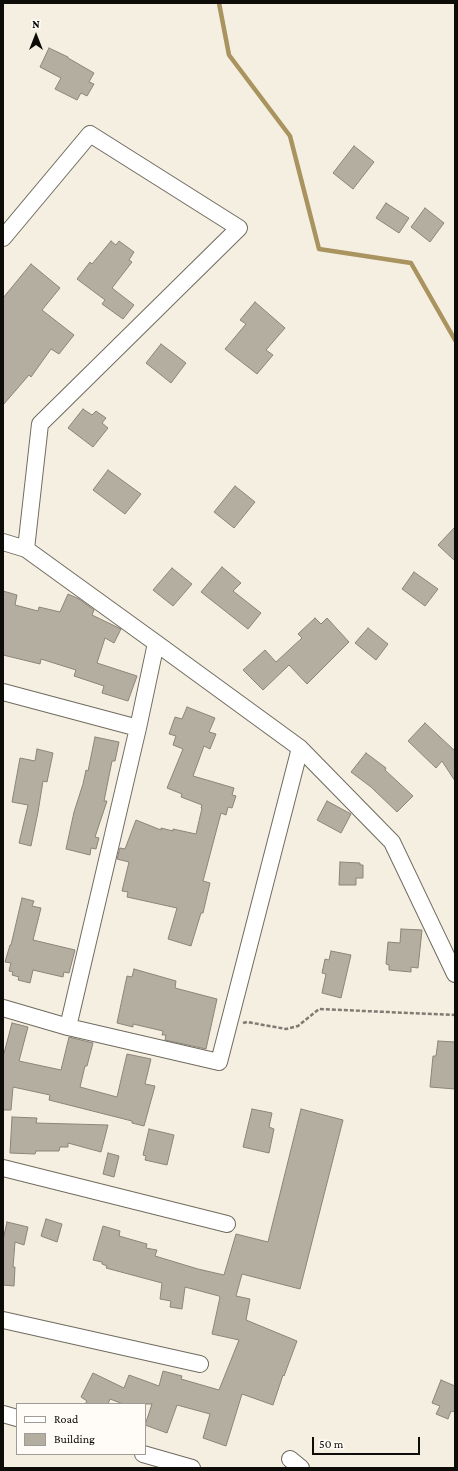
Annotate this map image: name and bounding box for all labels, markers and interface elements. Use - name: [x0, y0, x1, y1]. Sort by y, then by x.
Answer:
- north arrow: [16, 16, 56, 56]
- text: N: [32, 18, 40, 30]
- legend: [16, 1403, 146, 1455]
- text: Road: [54, 1412, 78, 1426]
- scale bar: [314, 1429, 422, 1455]
- text: Building: [54, 1432, 95, 1446]
- text: 50 m: [319, 1437, 343, 1451]

